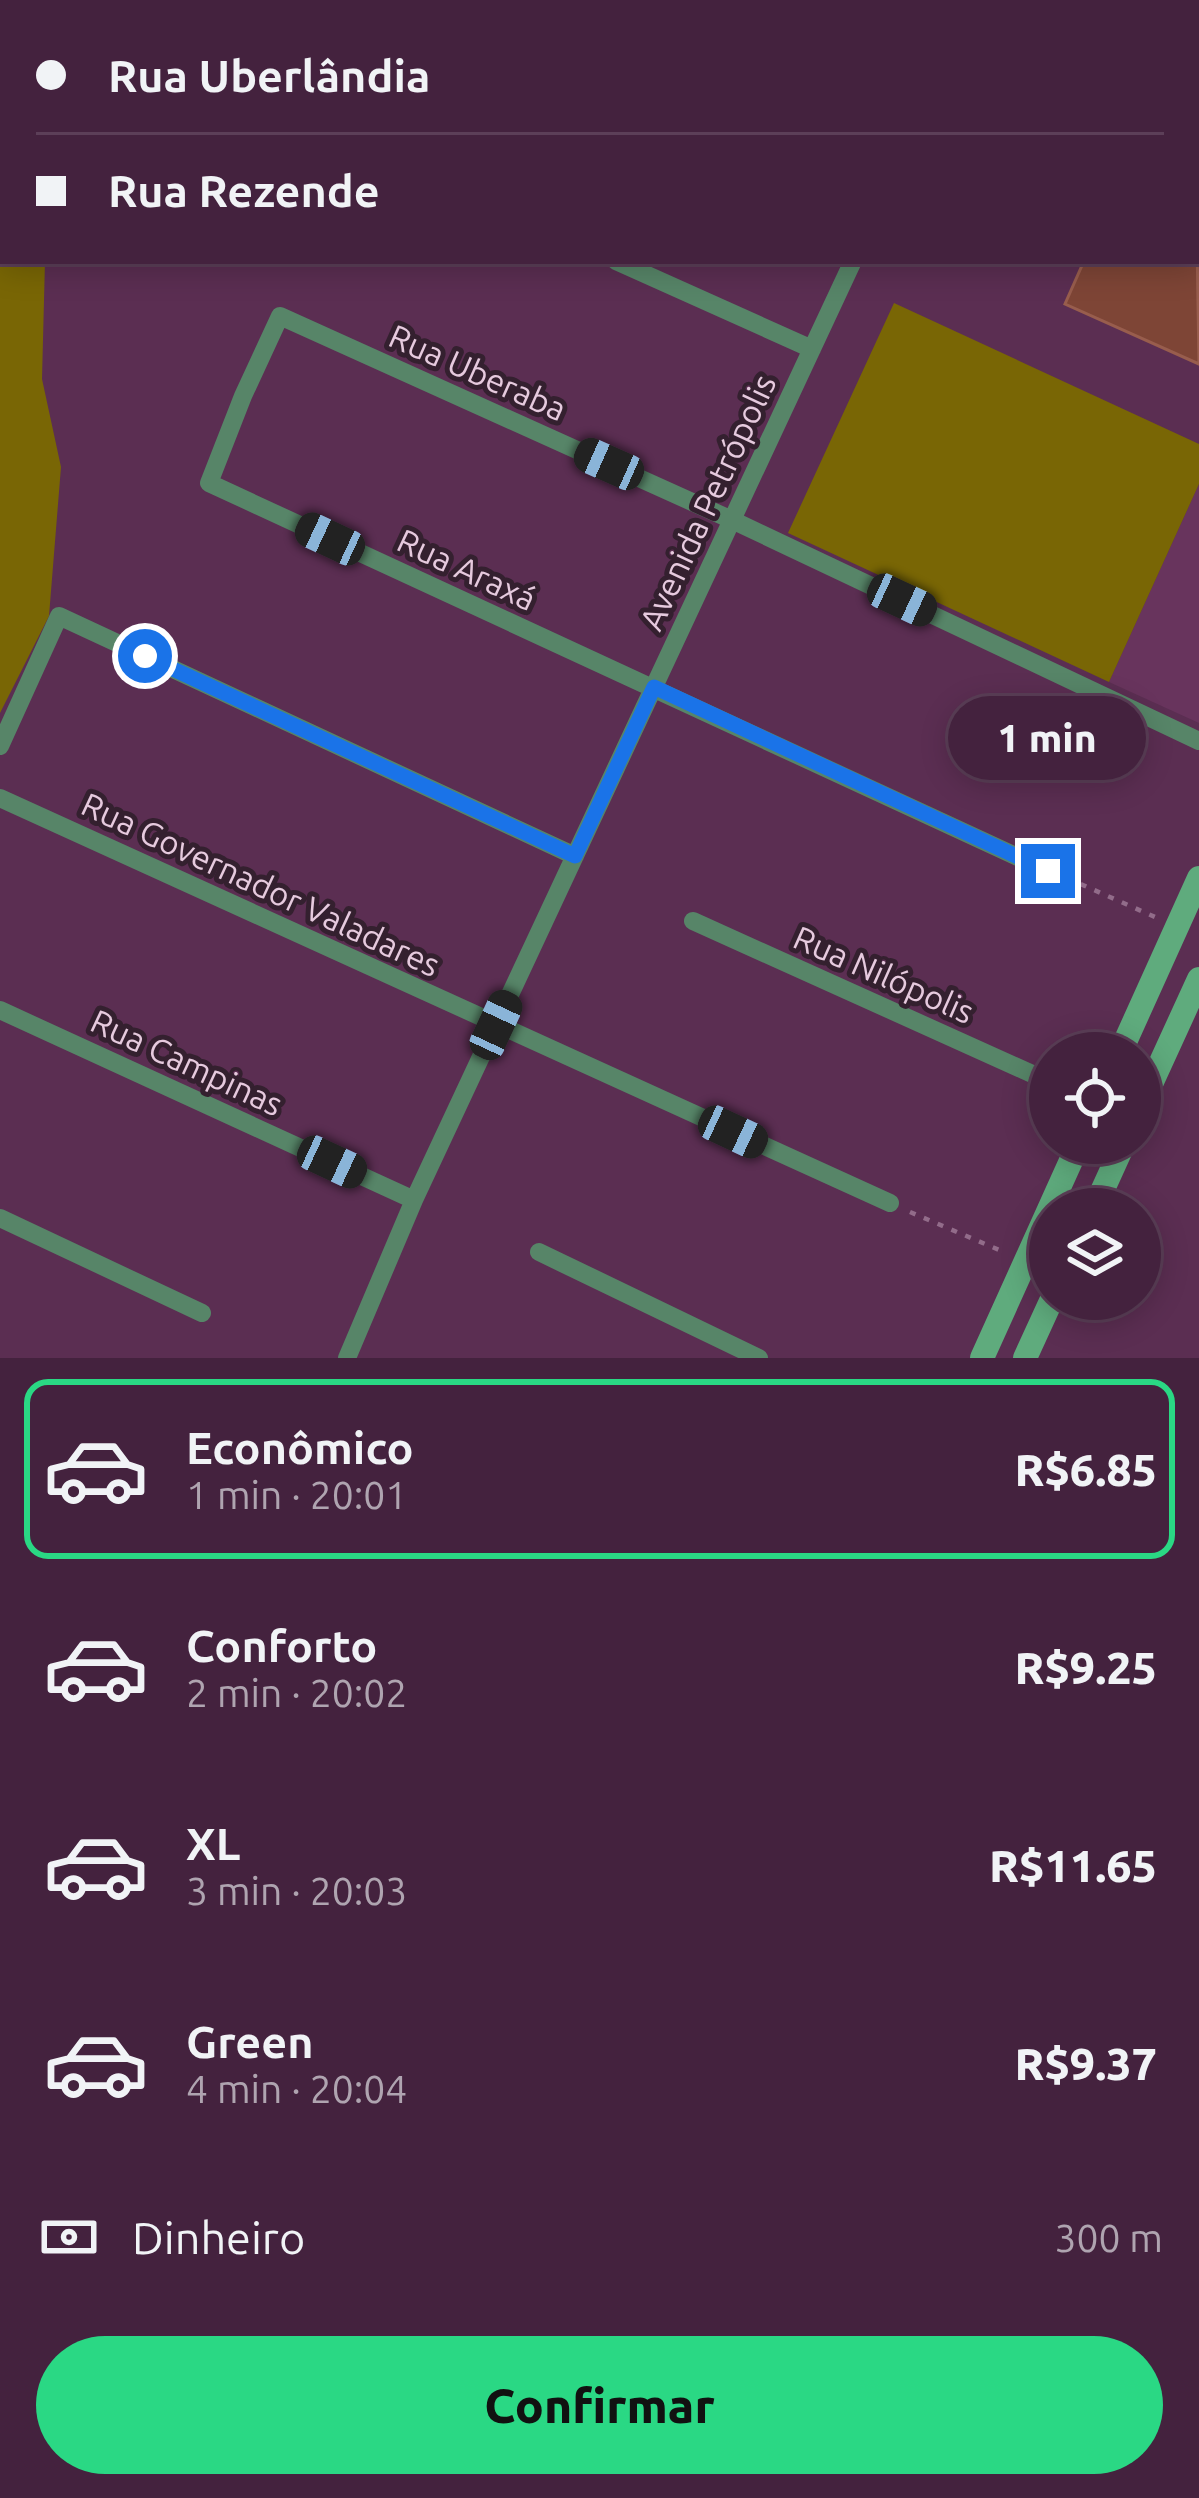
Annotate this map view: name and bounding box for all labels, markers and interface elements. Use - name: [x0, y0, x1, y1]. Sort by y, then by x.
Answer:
- text: Rua Uberlândia: [108, 50, 430, 101]
- text: Rua Rezende: [108, 165, 380, 216]
- street label: Rua Uberaba: [384, 317, 572, 427]
- street label: Avenida Petrópolis: [632, 368, 782, 636]
- car: [569, 433, 649, 495]
- car: [290, 507, 370, 571]
- street label: Rua Araxá: [392, 521, 542, 617]
- car: [862, 568, 942, 632]
- route start: [118, 629, 172, 683]
- callout: 1 min: [949, 697, 1147, 781]
- text: 1 min: [997, 716, 1097, 759]
- street label: Rua Governador Valadares: [76, 785, 446, 983]
- route end: [1021, 844, 1075, 898]
- street label: Rua Nilópolis: [788, 918, 980, 1030]
- car: [464, 985, 528, 1065]
- street label: Rua Campinas: [85, 1001, 289, 1123]
- map controls: [1029, 1032, 1161, 1320]
- button: locate: [1029, 1032, 1161, 1164]
- car: [693, 1100, 773, 1164]
- car: [292, 1130, 372, 1194]
- button: layers: [1029, 1188, 1161, 1320]
- icon: car: [42, 1415, 150, 1523]
- text: Econômico: [186, 1422, 414, 1473]
- text: R$6.85: [1014, 1444, 1157, 1495]
- text: 1 min · 20:01: [186, 1473, 407, 1516]
- icon: car: [42, 1613, 150, 1721]
- text: Conforto: [186, 1620, 377, 1671]
- text: R$9.25: [1014, 1642, 1157, 1693]
- text: 2 min · 20:02: [186, 1671, 407, 1714]
- icon: car: [42, 1811, 150, 1919]
- text: XL: [186, 1818, 240, 1869]
- text: R$11.65: [989, 1840, 1157, 1891]
- text: 3 min · 20:03: [186, 1869, 407, 1912]
- icon: car: [42, 2009, 150, 2117]
- text: Green: [186, 2016, 313, 2067]
- text: R$9.37: [1014, 2038, 1157, 2089]
- text: 4 min · 20:04: [186, 2067, 407, 2110]
- icon: cash: [36, 2204, 102, 2270]
- text: Dinheiro: [132, 2212, 305, 2263]
- text: 300 m: [1054, 2216, 1163, 2259]
- button: Confirmar: [36, 2336, 1163, 2474]

